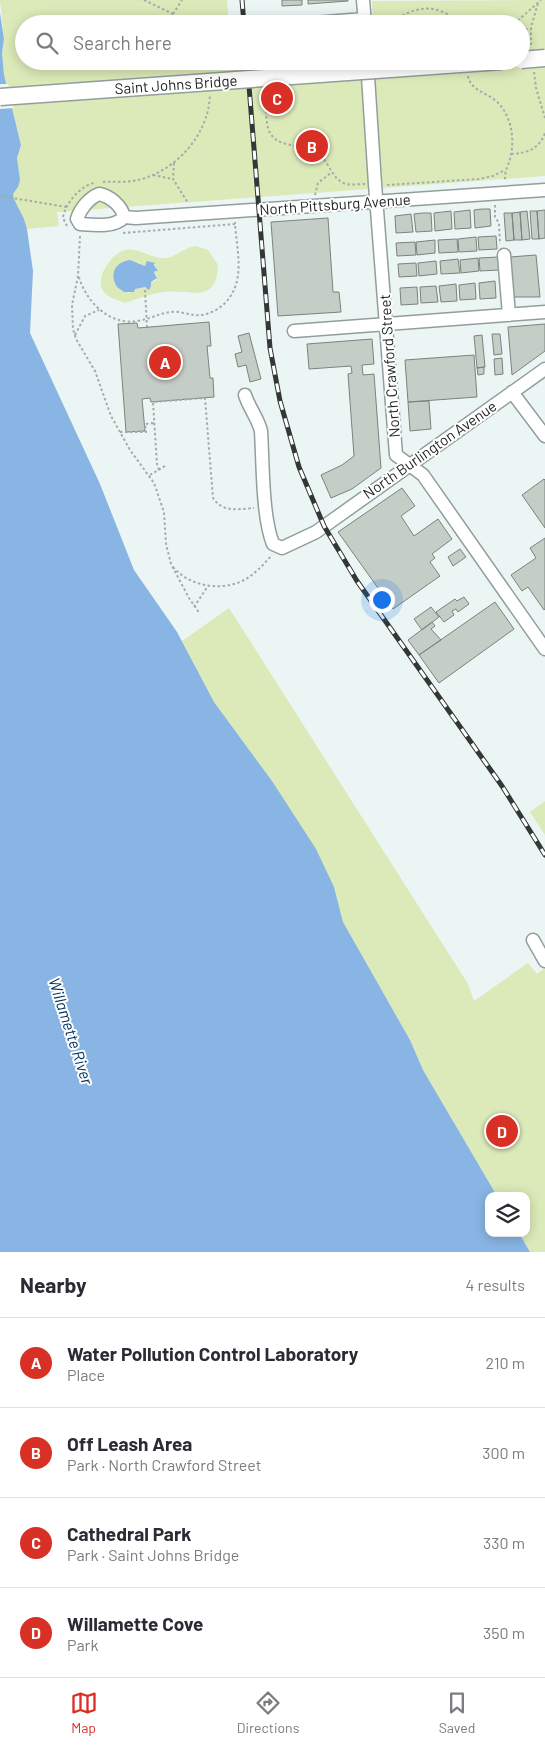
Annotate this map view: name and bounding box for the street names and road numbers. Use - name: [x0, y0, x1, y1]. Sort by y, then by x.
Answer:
- street label: Saint Johns Bridge: [114, 71, 238, 97]
- street label: North Pittsburg Avenue: [259, 190, 411, 218]
- street label: North Crawford Street: [375, 294, 403, 438]
- street label: North Burlington Avenue: [359, 396, 500, 502]

